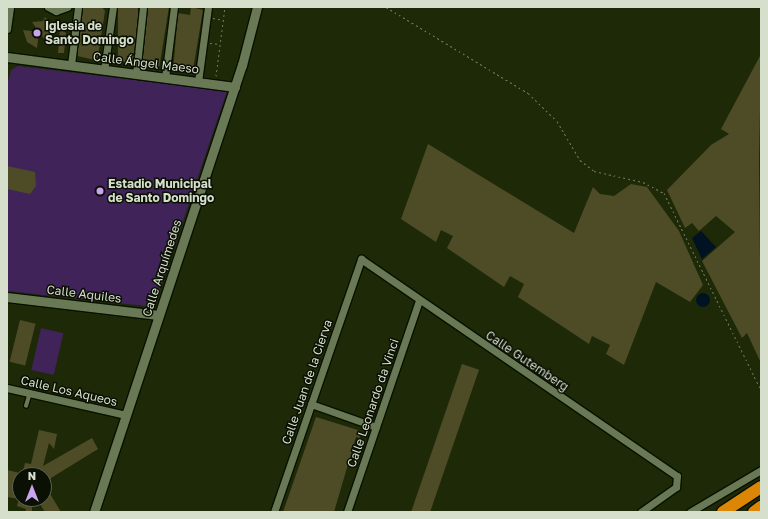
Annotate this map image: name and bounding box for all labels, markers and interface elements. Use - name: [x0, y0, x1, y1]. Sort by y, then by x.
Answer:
- place label: Iglesia de Santo Domingo: [45, 19, 134, 47]
- marker: Iglesia de Santo Domingo: [32, 28, 42, 38]
- street label: Calle Ángel Maeso: [92, 49, 200, 77]
- place label: Estadio Municipal de Santo Domingo: [108, 177, 214, 205]
- marker: Estadio Municipal de Santo Domingo: [95, 186, 105, 196]
- street label: Calle Arquímedes: [140, 218, 184, 318]
- street label: Calle Aquiles: [46, 282, 122, 306]
- street label: Calle Juan de la Cierva: [279, 318, 335, 446]
- street label: Calle Gutemberg: [483, 328, 571, 394]
- street label: Calle Leonardo da Vinci: [344, 337, 402, 469]
- street label: Calle Los Aqueos: [19, 373, 119, 409]
- north arrow: [12, 467, 52, 507]
- text: N: [28, 469, 36, 482]

